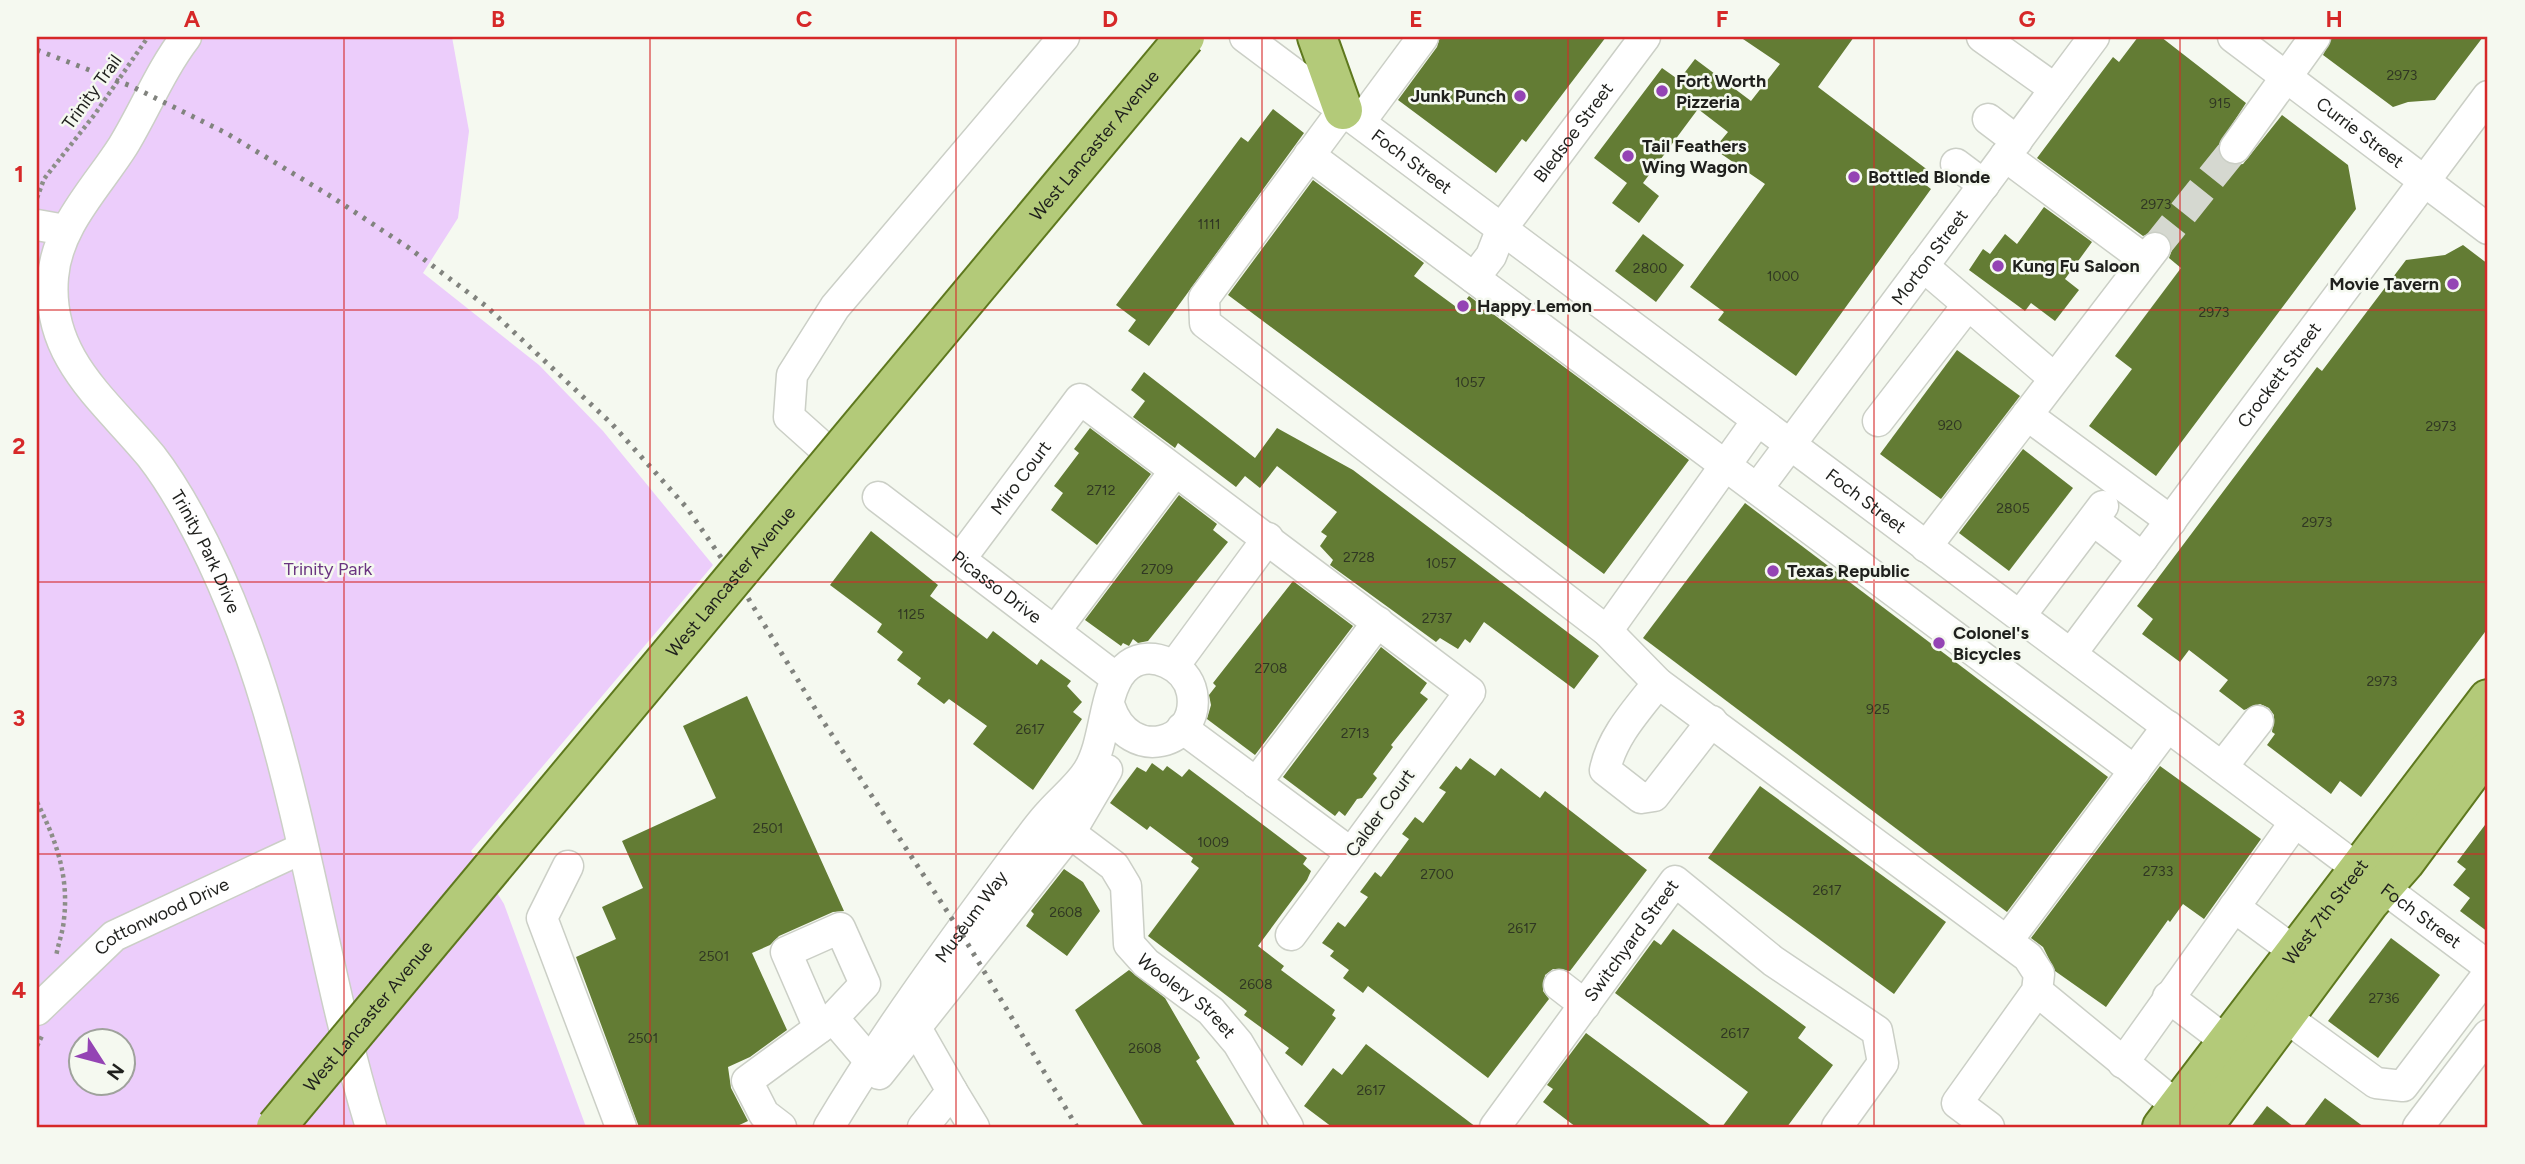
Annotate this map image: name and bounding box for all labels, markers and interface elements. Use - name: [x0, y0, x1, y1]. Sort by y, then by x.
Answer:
- text: A: [184, 5, 201, 33]
- text: B: [491, 5, 505, 33]
- text: C: [796, 5, 813, 33]
- text: D: [1102, 5, 1118, 33]
- text: E: [1409, 5, 1423, 33]
- text: F: [1716, 5, 1729, 33]
- text: G: [2018, 5, 2036, 33]
- text: H: [2325, 5, 2343, 33]
- street label: Trinity Trail: [58, 50, 126, 134]
- street label: West Lancaster Avenue: [1025, 65, 1164, 226]
- house number: 2973: [2387, 67, 2417, 84]
- place label: Fort Worth Pizzeria: [1676, 70, 1766, 113]
- street label: Bledsoe Street: [1529, 78, 1618, 187]
- marker: Fort Worth Pizzeria: [1654, 83, 1670, 99]
- place label: Junk Punch: [1410, 85, 1506, 107]
- marker: Junk Punch: [1512, 88, 1528, 104]
- street label: Currie Street: [2312, 93, 2408, 173]
- house number: 915: [2209, 95, 2231, 112]
- street label: Foch Street: [1367, 124, 1456, 199]
- place label: Tail Feathers Wing Wagon: [1642, 135, 1748, 178]
- marker: Tail Feathers Wing Wagon: [1620, 148, 1636, 164]
- text: 1: [14, 160, 24, 188]
- place label: Bottled Blonde: [1868, 166, 1990, 188]
- marker: Bottled Blonde: [1846, 169, 1862, 185]
- house number: 2973: [2141, 196, 2171, 213]
- street label: Morton Street: [1887, 205, 1973, 310]
- house number: 1111: [1197, 216, 1221, 233]
- place label: Kung Fu Saloon: [2012, 255, 2140, 277]
- marker: Kung Fu Saloon: [1990, 258, 2006, 274]
- house number: 2800: [1633, 260, 1667, 277]
- house number: 1000: [1767, 268, 1799, 285]
- place label: Movie Tavern: [2329, 273, 2439, 295]
- marker: Movie Tavern: [2445, 276, 2461, 292]
- place label: Happy Lemon: [1477, 295, 1592, 317]
- marker: Happy Lemon: [1455, 298, 1471, 314]
- house number: 2973: [2199, 304, 2229, 321]
- street label: Crockett Street: [2233, 318, 2326, 432]
- house number: 1057: [1455, 374, 1486, 391]
- house number: 920: [1938, 417, 1962, 434]
- house number: 2973: [2426, 418, 2456, 435]
- text: 2: [12, 432, 26, 460]
- street label: Miro Court: [986, 436, 1056, 519]
- street label: Foch Street: [1821, 464, 1910, 538]
- house number: 2712: [1087, 482, 1115, 499]
- street label: Trinity Park Drive: [166, 486, 245, 617]
- house number: 2805: [1996, 500, 2030, 517]
- street label: West Lancaster Avenue: [661, 502, 800, 662]
- house number: 2973: [2302, 514, 2332, 531]
- street label: Picasso Drive: [947, 546, 1046, 628]
- house number: 2728: [1343, 549, 1375, 566]
- house number: 1057: [1426, 555, 1457, 572]
- park label: Trinity Park: [284, 558, 373, 580]
- place label: Texas Republic: [1787, 560, 1910, 582]
- house number: 2709: [1141, 561, 1173, 578]
- marker: Texas Republic: [1765, 563, 1781, 579]
- house number: 1125: [897, 606, 925, 623]
- house number: 2737: [1422, 610, 1453, 627]
- place label: Colonel's Bicycles: [1953, 622, 2029, 665]
- marker: Colonel's Bicycles: [1931, 635, 1947, 651]
- house number: 2708: [1255, 660, 1287, 677]
- house number: 2973: [2367, 673, 2397, 690]
- house number: 925: [1866, 701, 1890, 718]
- text: 3: [13, 704, 25, 732]
- house number: 2617: [1015, 721, 1045, 738]
- house number: 2713: [1341, 725, 1369, 742]
- street label: Calder Court: [1341, 765, 1419, 861]
- house number: 2501: [753, 820, 783, 837]
- house number: 1009: [1197, 834, 1229, 851]
- street label: West 7th Street: [2278, 855, 2373, 970]
- house number: 2733: [2143, 863, 2173, 880]
- street label: Museum Way: [930, 866, 1013, 967]
- house number: 2700: [1420, 866, 1454, 883]
- street label: Cottonwood Drive: [90, 873, 233, 960]
- street label: Switchyard Street: [1579, 875, 1683, 1006]
- street label: Foch Street: [2376, 879, 2466, 953]
- house number: 2617: [1812, 882, 1842, 899]
- house number: 2608: [1049, 904, 1083, 921]
- house number: 2617: [1507, 920, 1537, 937]
- street label: West Lancaster Avenue: [299, 936, 438, 1096]
- house number: 2501: [699, 948, 729, 965]
- street label: Woolery Street: [1132, 949, 1240, 1043]
- text: 4: [12, 976, 26, 1004]
- house number: 2608: [1239, 976, 1273, 993]
- house number: 2736: [2369, 990, 2400, 1007]
- house number: 2617: [1720, 1025, 1750, 1042]
- north arrow: [66, 1028, 136, 1098]
- house number: 2501: [628, 1030, 658, 1047]
- house number: 2608: [1128, 1040, 1162, 1057]
- text: N: [102, 1059, 129, 1084]
- house number: 2617: [1356, 1082, 1386, 1099]

